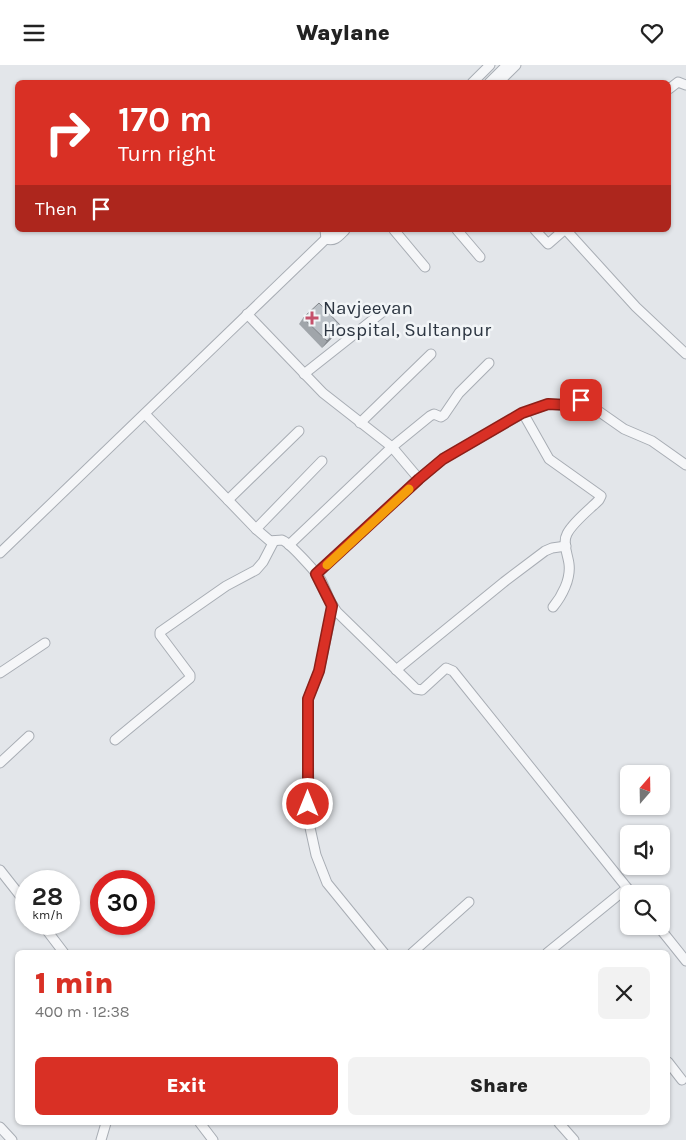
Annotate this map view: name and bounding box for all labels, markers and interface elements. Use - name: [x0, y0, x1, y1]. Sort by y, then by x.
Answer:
- icon: menu: [20, 19, 48, 47]
- icon: heart: [638, 19, 666, 47]
- text: Waylane: [296, 20, 390, 46]
- text: 170 m: [118, 99, 212, 140]
- icon: right: [35, 100, 100, 165]
- text: Turn right: [118, 141, 216, 167]
- icon: arrive: [87, 195, 115, 223]
- text: Then: [35, 198, 77, 220]
- place label: Navjeevan Hospital, Sultanpur: [323, 297, 491, 341]
- marker: Navjeevan Hospital, Sultanpur: [305, 311, 319, 325]
- pin: [560, 379, 602, 421]
- icon: arrive: [567, 386, 595, 414]
- north arrow: [620, 765, 670, 815]
- map controls: [620, 765, 670, 935]
- position arrow: [281, 777, 333, 829]
- button: sound: [620, 825, 670, 875]
- speed limit sign: 30: [90, 870, 155, 935]
- text: 28: [32, 882, 63, 911]
- button: search: [620, 885, 670, 935]
- text: km/h: [32, 908, 63, 922]
- text: 1 min: [35, 965, 114, 1001]
- button: close: [598, 967, 650, 1019]
- text: 400 m · 12:38: [35, 1002, 130, 1021]
- button: Exit: [35, 1057, 338, 1115]
- button: Share: [348, 1057, 650, 1115]

